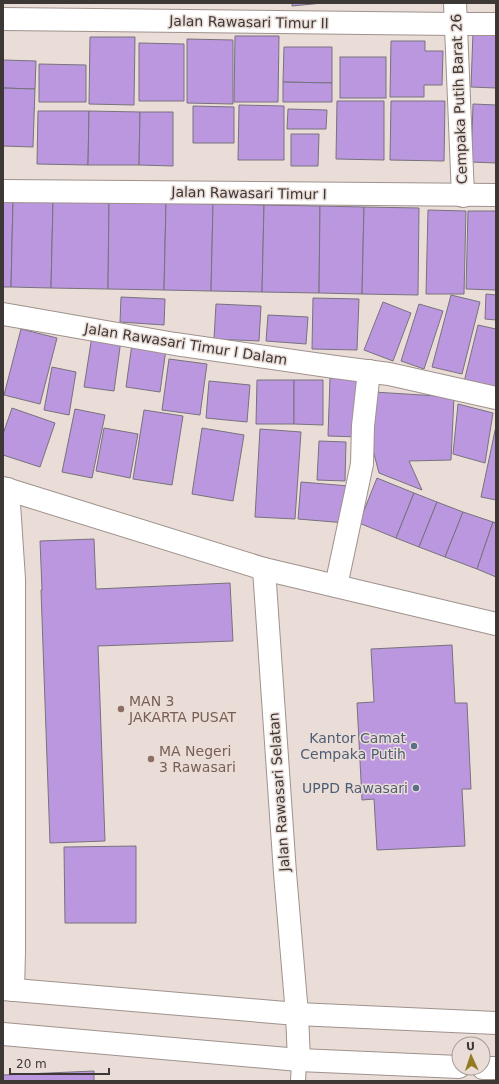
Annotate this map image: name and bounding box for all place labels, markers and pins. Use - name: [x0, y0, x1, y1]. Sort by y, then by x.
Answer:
- place label: MAN 3 JAKARTA PUSAT: [128, 693, 236, 725]
- marker: MAN 3 JAKARTA PUSAT: [116, 704, 126, 714]
- place label: Kantor Camat Cempaka Putih: [300, 730, 407, 762]
- marker: Kantor Camat Cempaka Putih: [409, 741, 419, 751]
- place label: MA Negeri 3 Rawasari: [159, 743, 236, 775]
- marker: MA Negeri 3 Rawasari: [146, 754, 156, 764]
- place label: UPPD Rawasari: [302, 780, 408, 796]
- marker: UPPD Rawasari: [411, 783, 421, 793]

